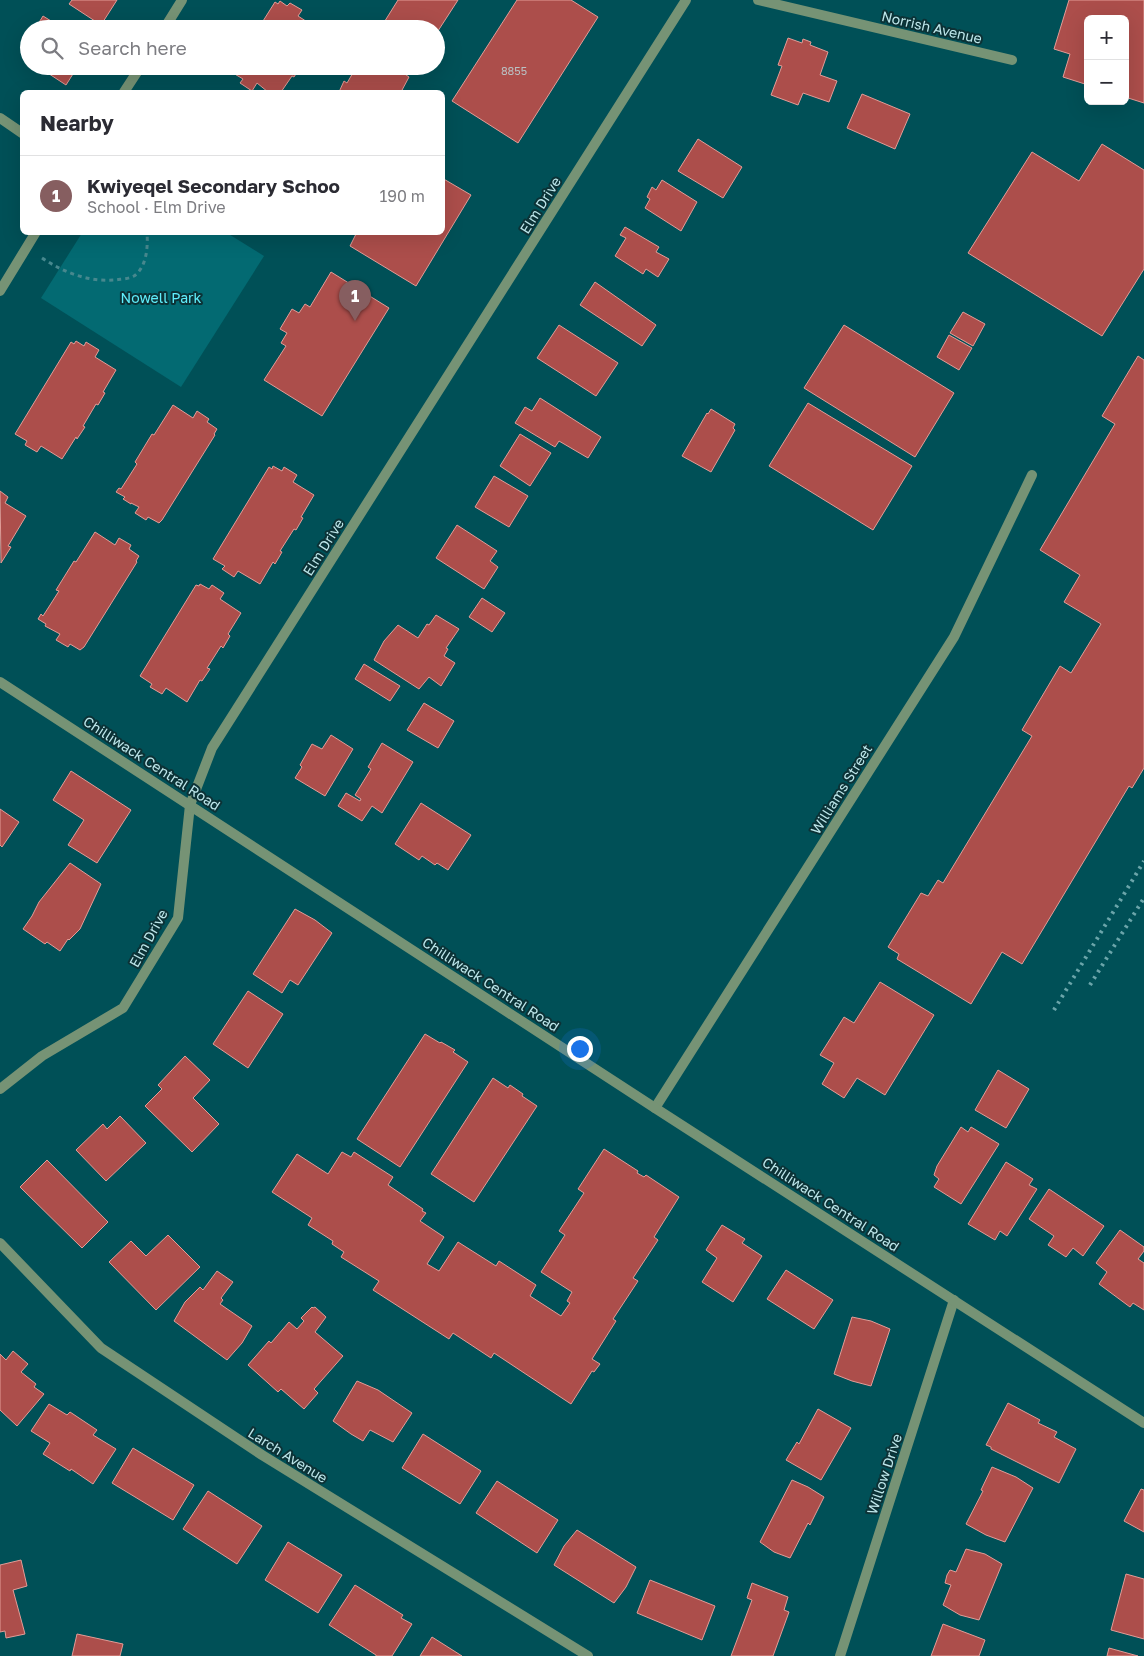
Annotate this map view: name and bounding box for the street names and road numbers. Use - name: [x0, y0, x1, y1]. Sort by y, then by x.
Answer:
- street label: Norrish Avenue: [880, 7, 984, 47]
- street label: Elm Drive: [516, 174, 564, 236]
- street label: Elm Drive: [299, 516, 347, 578]
- street label: Chilliwack Central Road: [80, 712, 224, 814]
- street label: Williams Street: [807, 741, 875, 837]
- street label: Elm Drive: [125, 906, 171, 970]
- street label: Chilliwack Central Road: [419, 933, 563, 1035]
- street label: Chilliwack Central Road: [759, 1153, 903, 1255]
- street label: Larch Avenue: [245, 1424, 331, 1486]
- street label: Willow Drive: [863, 1432, 905, 1516]

